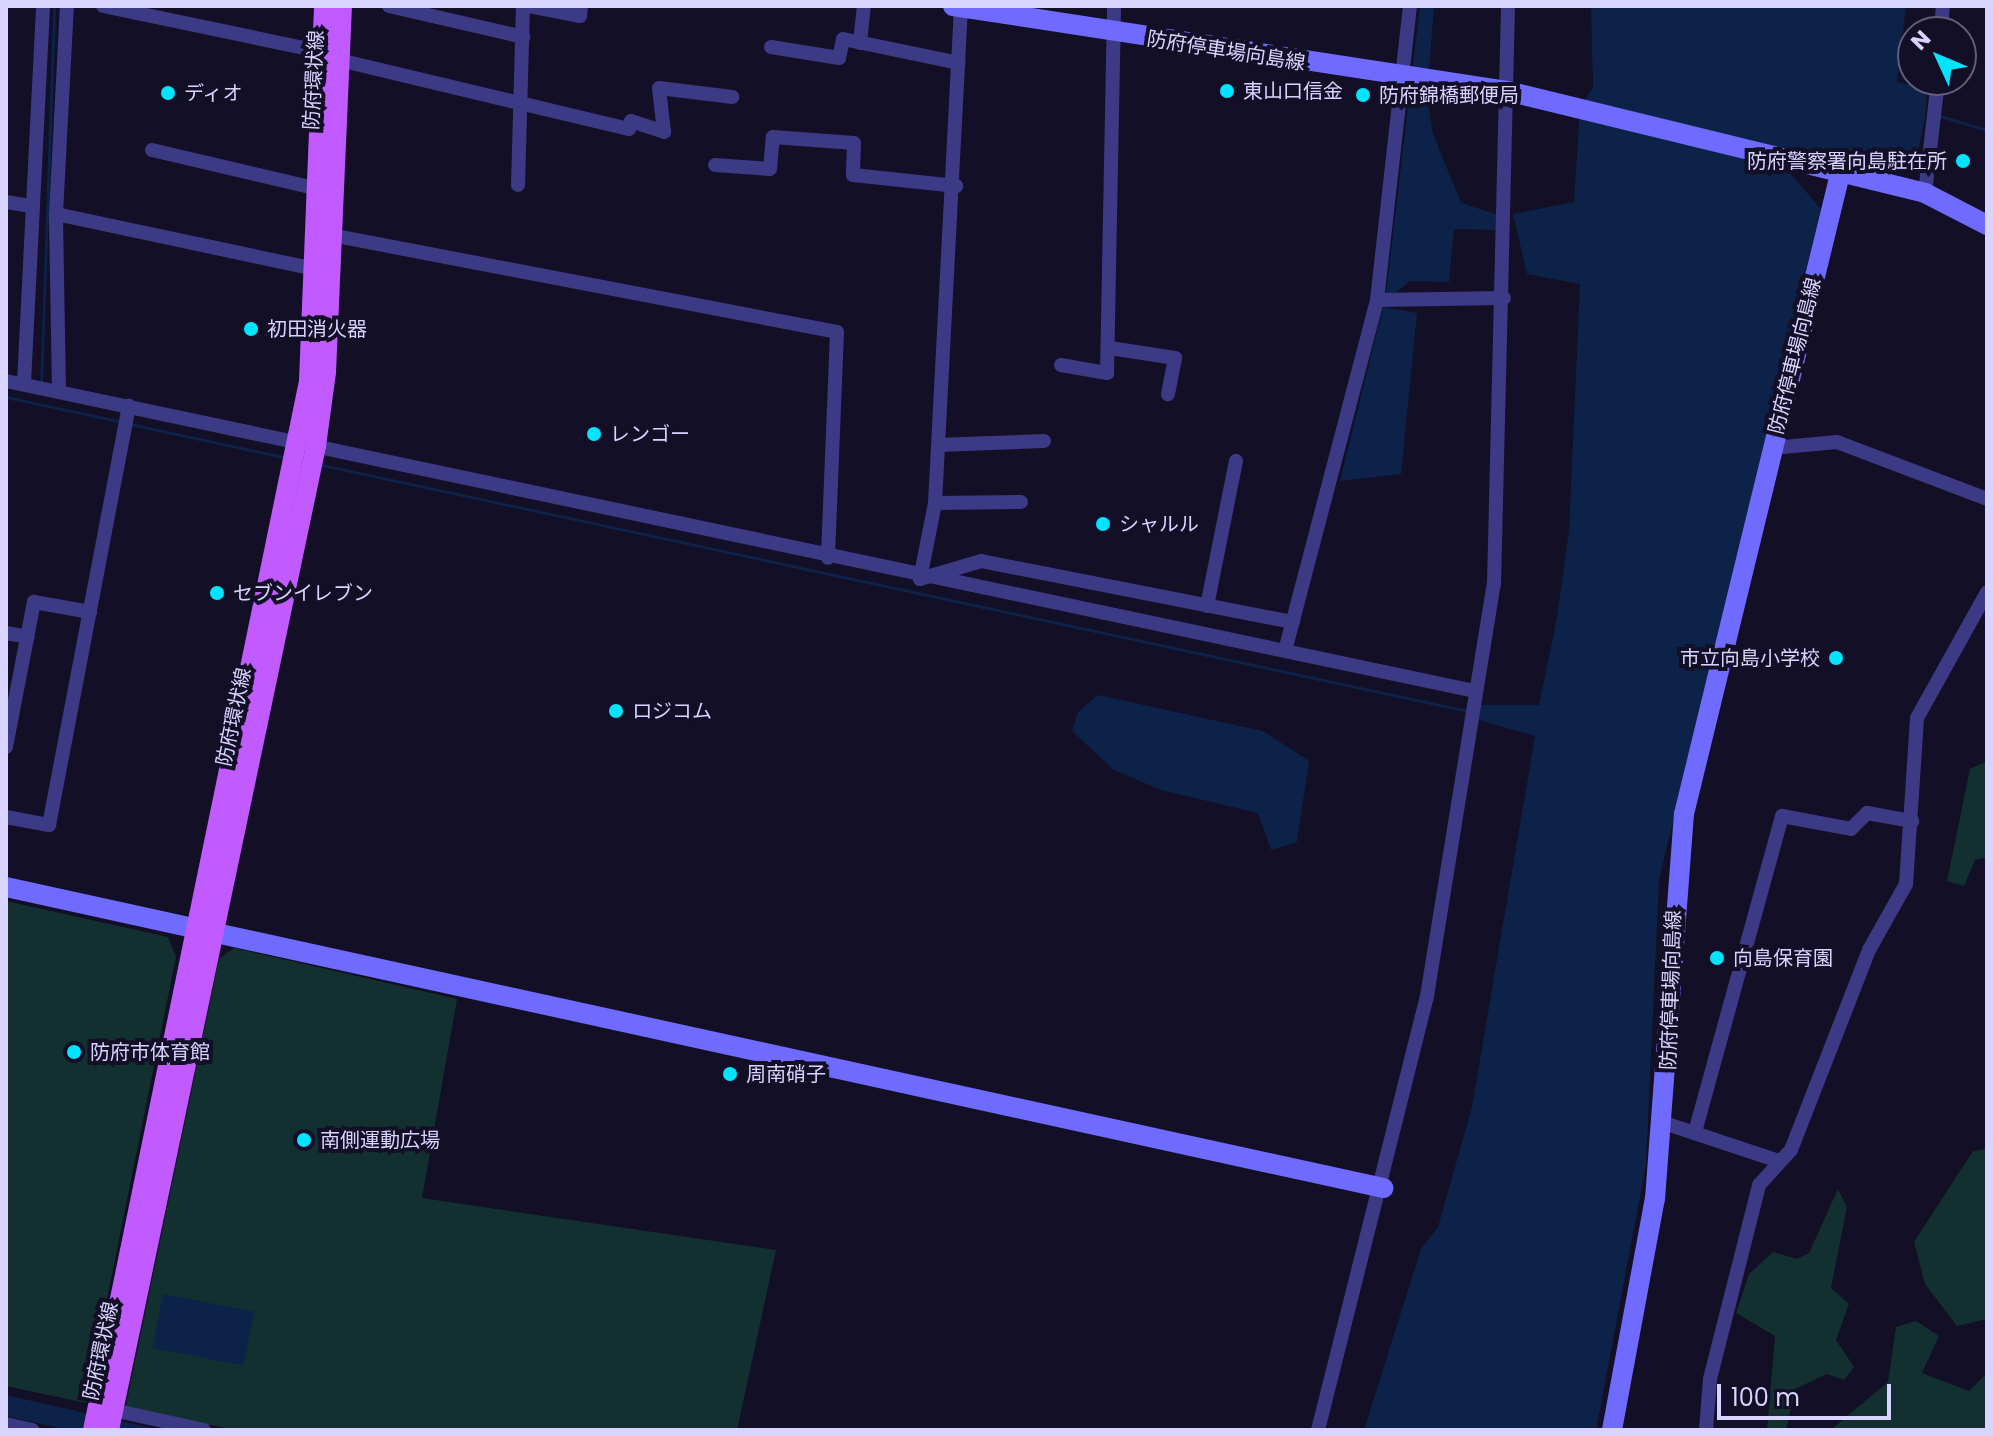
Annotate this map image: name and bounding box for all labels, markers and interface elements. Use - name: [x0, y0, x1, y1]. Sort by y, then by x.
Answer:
- north arrow: [1897, 16, 1977, 96]
- text: N: [1904, 24, 1938, 57]
- street label: 防府停車場向島線: [1145, 27, 1307, 75]
- street label: 防府環状線: [299, 29, 329, 131]
- place label: 東山口信金: [1243, 79, 1343, 103]
- place label: ディオ: [184, 81, 244, 105]
- marker: 東山口信金: [1218, 82, 1236, 100]
- place label: 防府錦橋郵便局: [1379, 83, 1519, 107]
- marker: ディオ: [159, 84, 177, 102]
- marker: 防府錦橋郵便局: [1354, 86, 1372, 104]
- place label: 防府警察署向島駐在所: [1747, 149, 1947, 173]
- marker: 防府警察署向島駐在所: [1954, 152, 1972, 170]
- street label: 防府停車場向島線: [1764, 275, 1826, 437]
- place label: 初田消火器: [267, 317, 367, 341]
- marker: 初田消火器: [242, 320, 260, 338]
- place label: レンゴー: [610, 422, 690, 446]
- marker: レンゴー: [585, 425, 603, 443]
- place label: シャルル: [1119, 512, 1199, 536]
- marker: シャルル: [1094, 515, 1112, 533]
- place label: セブンイレブン: [233, 581, 373, 605]
- marker: セブンイレブン: [208, 584, 226, 602]
- place label: 市立向島小学校: [1680, 646, 1820, 670]
- marker: 市立向島小学校: [1827, 649, 1845, 667]
- street label: 防府環状線: [212, 666, 256, 768]
- place label: ロジコム: [632, 699, 712, 723]
- marker: ロジコム: [607, 702, 625, 720]
- street label: 防府停車場向島線: [1656, 910, 1686, 1070]
- place label: 向島保育園: [1733, 946, 1833, 970]
- marker: 向島保育園: [1708, 949, 1726, 967]
- place label: 防府市体育館: [90, 1040, 210, 1064]
- marker: 防府市体育館: [65, 1043, 83, 1061]
- place label: 周南硝子: [746, 1062, 826, 1086]
- marker: 周南硝子: [721, 1065, 739, 1083]
- place label: 南側運動広場: [320, 1128, 440, 1152]
- marker: 南側運動広場: [295, 1131, 313, 1149]
- street label: 防府環状線: [79, 1300, 123, 1402]
- scale bar: [1721, 1368, 1895, 1418]
- text: 100 m: [1731, 1381, 1800, 1414]

